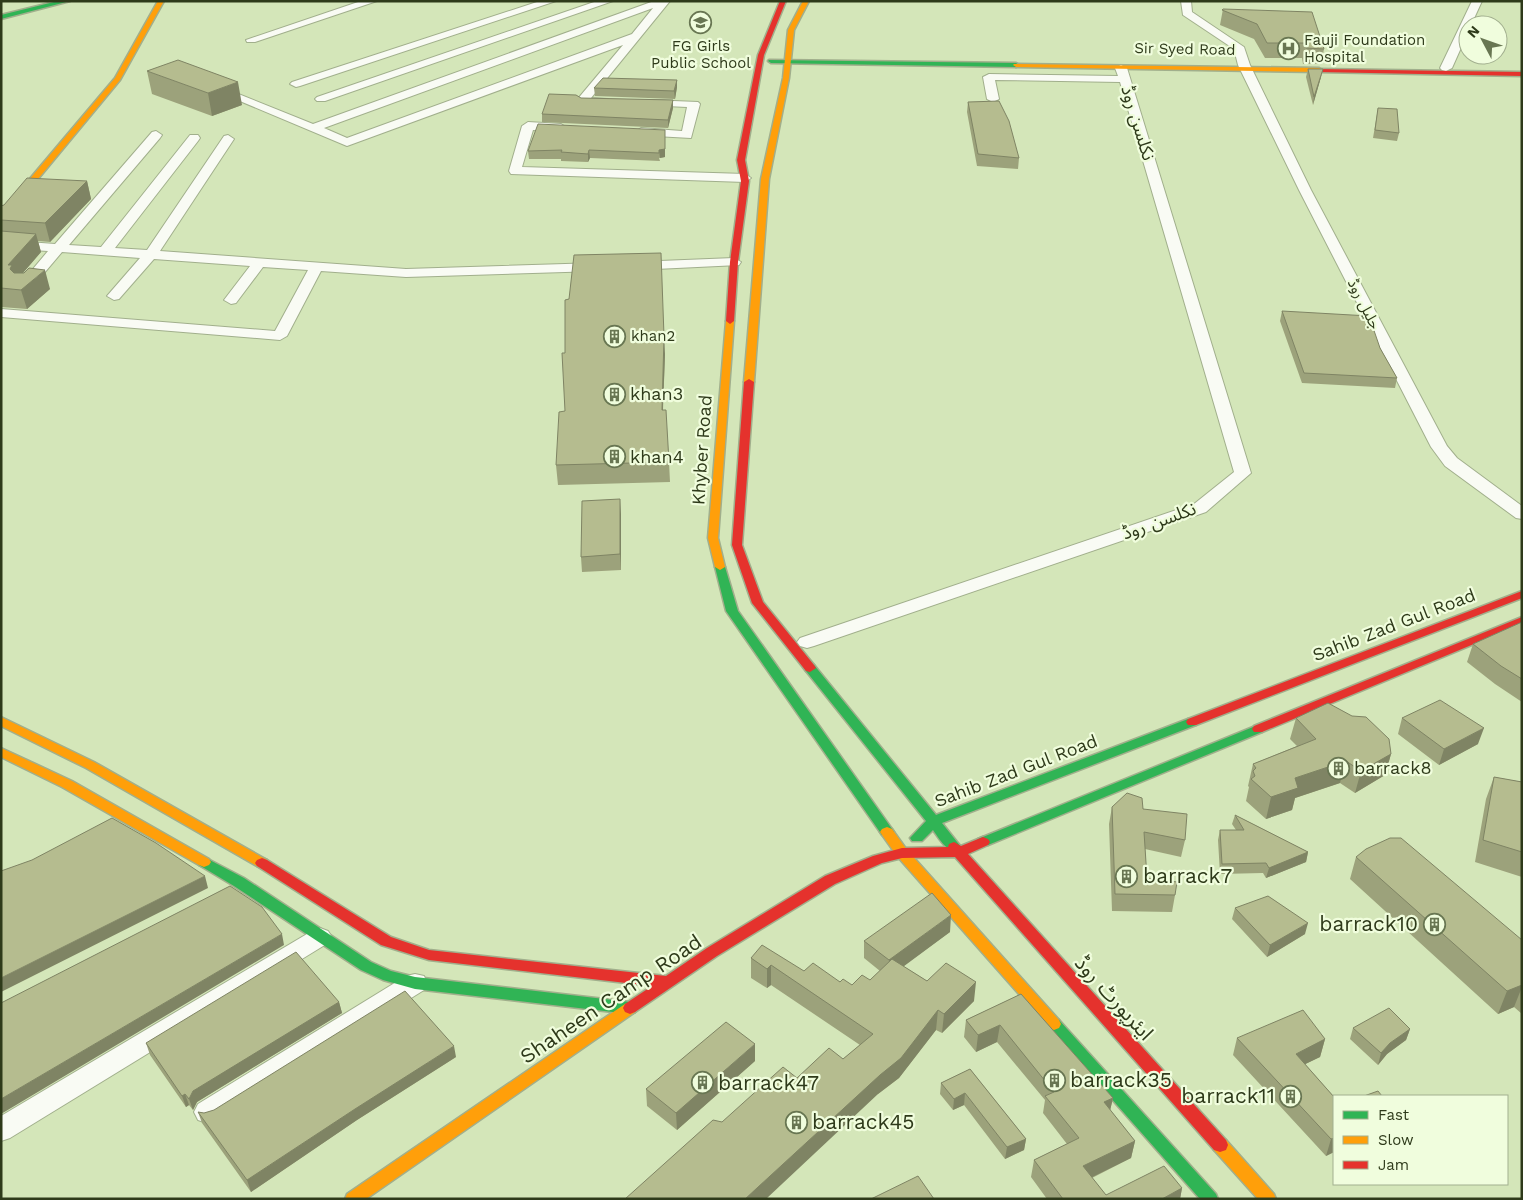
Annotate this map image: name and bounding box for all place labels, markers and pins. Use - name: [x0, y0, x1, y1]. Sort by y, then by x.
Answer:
- school or university icon: FG Girls Public School: [689, 11, 713, 35]
- place label: Fauji Foundation Hospital: [1304, 31, 1425, 66]
- place label: FG Girls Public School: [651, 37, 751, 72]
- hospital icon: Fauji Foundation Hospital: [1276, 37, 1300, 61]
- building icon: khan2: [603, 324, 627, 348]
- place label: khan2: [631, 327, 675, 345]
- building icon: khan3: [602, 382, 626, 406]
- place label: khan3: [630, 383, 683, 404]
- building icon: khan4: [602, 445, 626, 469]
- place label: khan4: [630, 446, 684, 467]
- building icon: barrack8: [1326, 756, 1350, 780]
- place label: barrack8: [1354, 757, 1431, 778]
- place label: barrack7: [1143, 863, 1232, 888]
- building icon: barrack7: [1115, 864, 1139, 888]
- place label: barrack10: [1319, 911, 1418, 936]
- building icon: barrack10: [1422, 912, 1446, 936]
- place label: barrack35: [1070, 1067, 1172, 1092]
- building icon: barrack35: [1042, 1068, 1066, 1092]
- place label: barrack47: [718, 1070, 819, 1095]
- building icon: barrack47: [690, 1071, 714, 1095]
- place label: barrack11: [1181, 1083, 1275, 1108]
- building icon: barrack11: [1279, 1084, 1303, 1108]
- place label: barrack45: [812, 1109, 915, 1134]
- building icon: barrack45: [784, 1110, 808, 1134]

